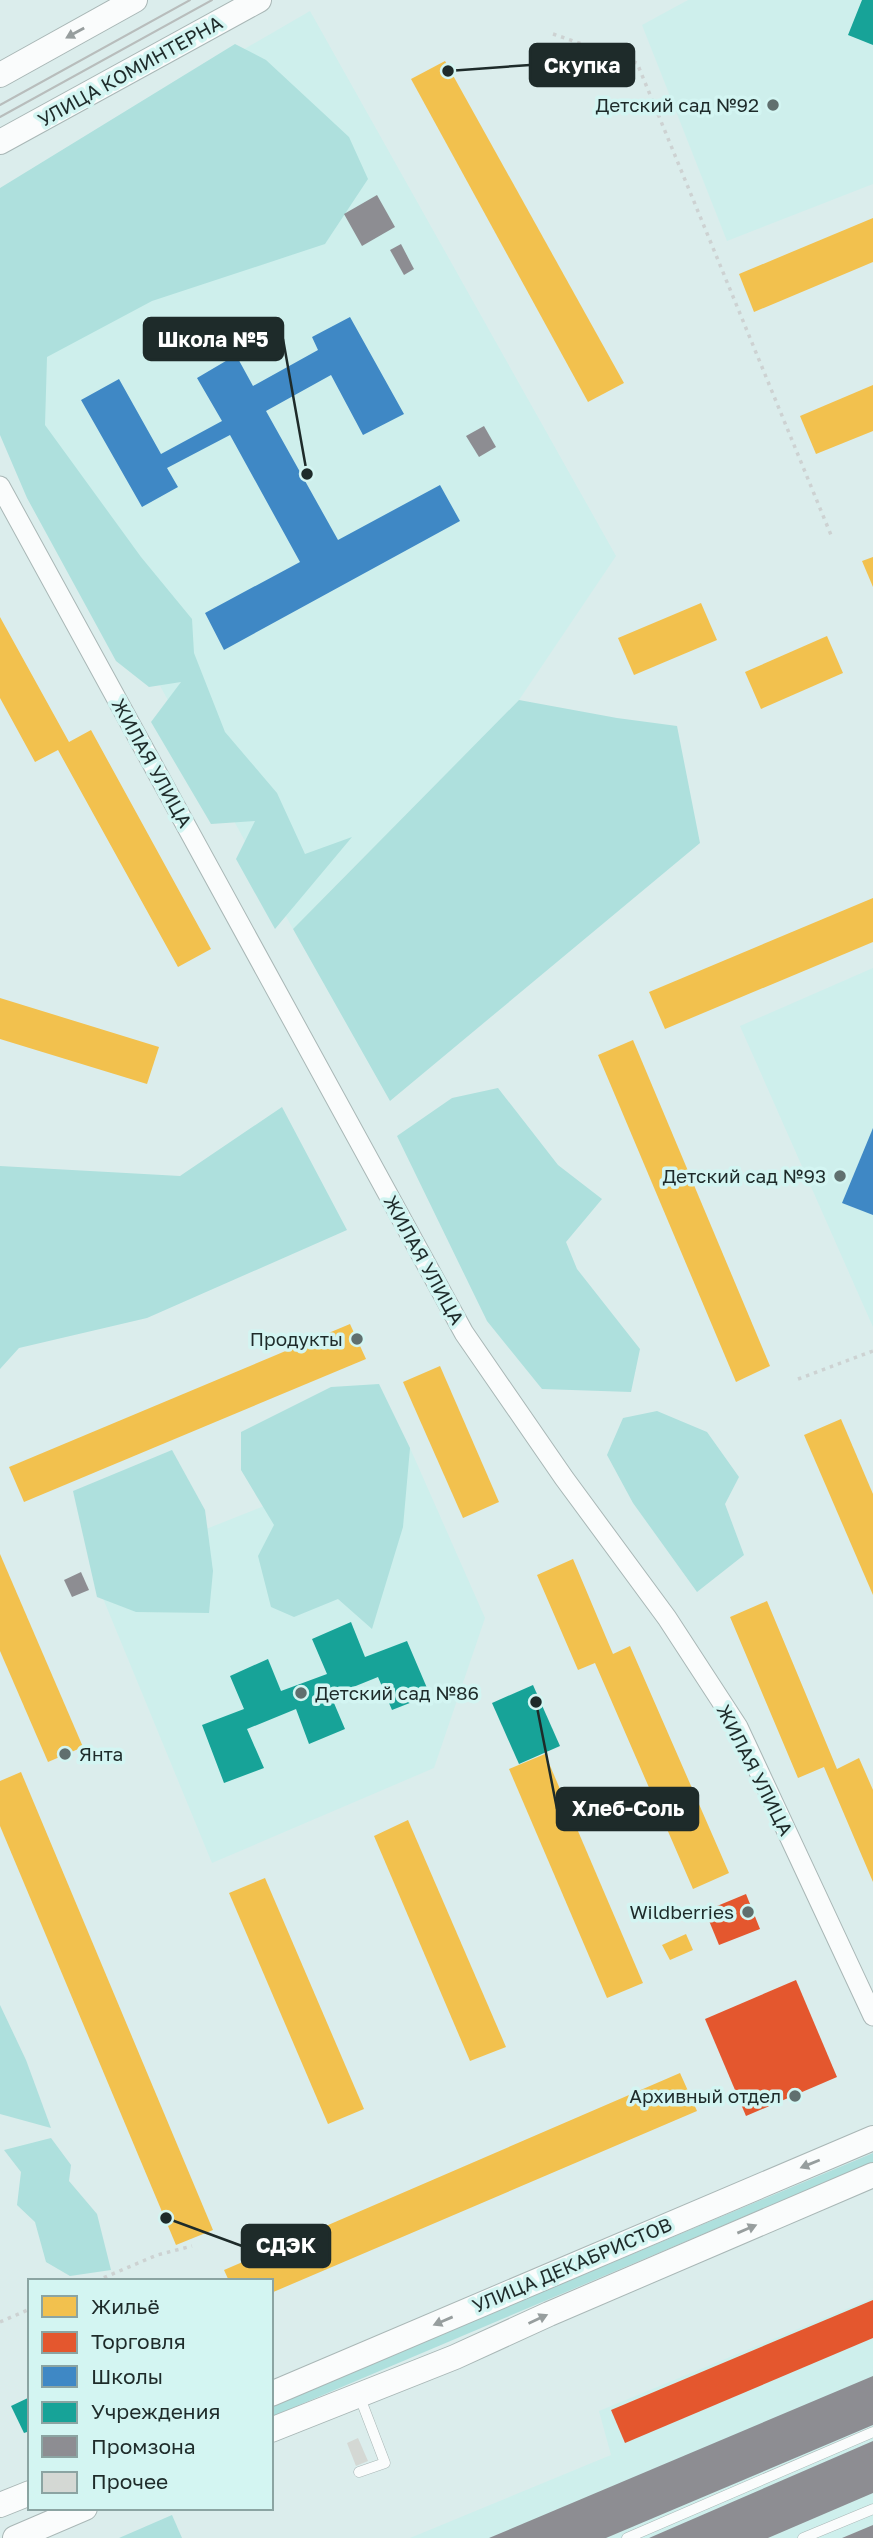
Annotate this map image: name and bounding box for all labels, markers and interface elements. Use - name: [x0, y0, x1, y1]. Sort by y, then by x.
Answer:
- street label: УЛИЦА КОМИНТЕРНА: [33, 10, 226, 131]
- one-way arrow: [66, 27, 85, 39]
- callout: Скупка: [530, 44, 634, 86]
- text: Скупка: [544, 52, 620, 78]
- place label: Детский сад №92: [596, 93, 759, 116]
- marker: Детский сад №92: [765, 97, 781, 113]
- callout: Школа №5: [144, 318, 283, 360]
- text: Школа №5: [157, 326, 269, 352]
- street label: ЖИЛАЯ УЛИЦА: [107, 694, 198, 832]
- place label: Детский сад №93: [662, 1164, 826, 1187]
- marker: Детский сад №93: [832, 1168, 848, 1184]
- street label: ЖИЛАЯ УЛИЦА: [379, 1191, 470, 1329]
- place label: Продукты: [250, 1327, 343, 1350]
- marker: Продукты: [349, 1331, 365, 1347]
- place label: Детский сад №86: [315, 1681, 479, 1704]
- marker: Детский сад №86: [293, 1685, 309, 1701]
- street label: ЖИЛАЯ УЛИЦА: [712, 1700, 799, 1839]
- place label: Янта: [79, 1742, 123, 1765]
- marker: Янта: [57, 1746, 73, 1762]
- callout: Хлеб-Соль: [557, 1788, 698, 1830]
- text: Хлеб-Соль: [572, 1795, 685, 1821]
- place label: Wildberries: [629, 1900, 734, 1923]
- marker: Wildberries: [740, 1904, 756, 1920]
- place label: Архивный отдел: [629, 2084, 781, 2107]
- marker: Архивный отдел: [787, 2088, 803, 2104]
- one-way arrow: [799, 2159, 820, 2170]
- street label: УЛИЦА ДЕКАБРИСТОВ: [469, 2212, 675, 2317]
- one-way arrow: [736, 2223, 757, 2234]
- callout: СДЭК: [242, 2225, 330, 2267]
- text: СДЭК: [256, 2232, 317, 2258]
- legend: [28, 2279, 273, 2510]
- text: Жильё: [91, 2293, 160, 2319]
- one-way arrow: [528, 2314, 548, 2325]
- one-way arrow: [433, 2315, 453, 2327]
- text: Торговля: [91, 2328, 186, 2354]
- text: Школы: [91, 2363, 163, 2389]
- text: Учреждения: [91, 2398, 220, 2424]
- text: Промзона: [91, 2433, 196, 2459]
- text: Прочее: [91, 2468, 168, 2494]

